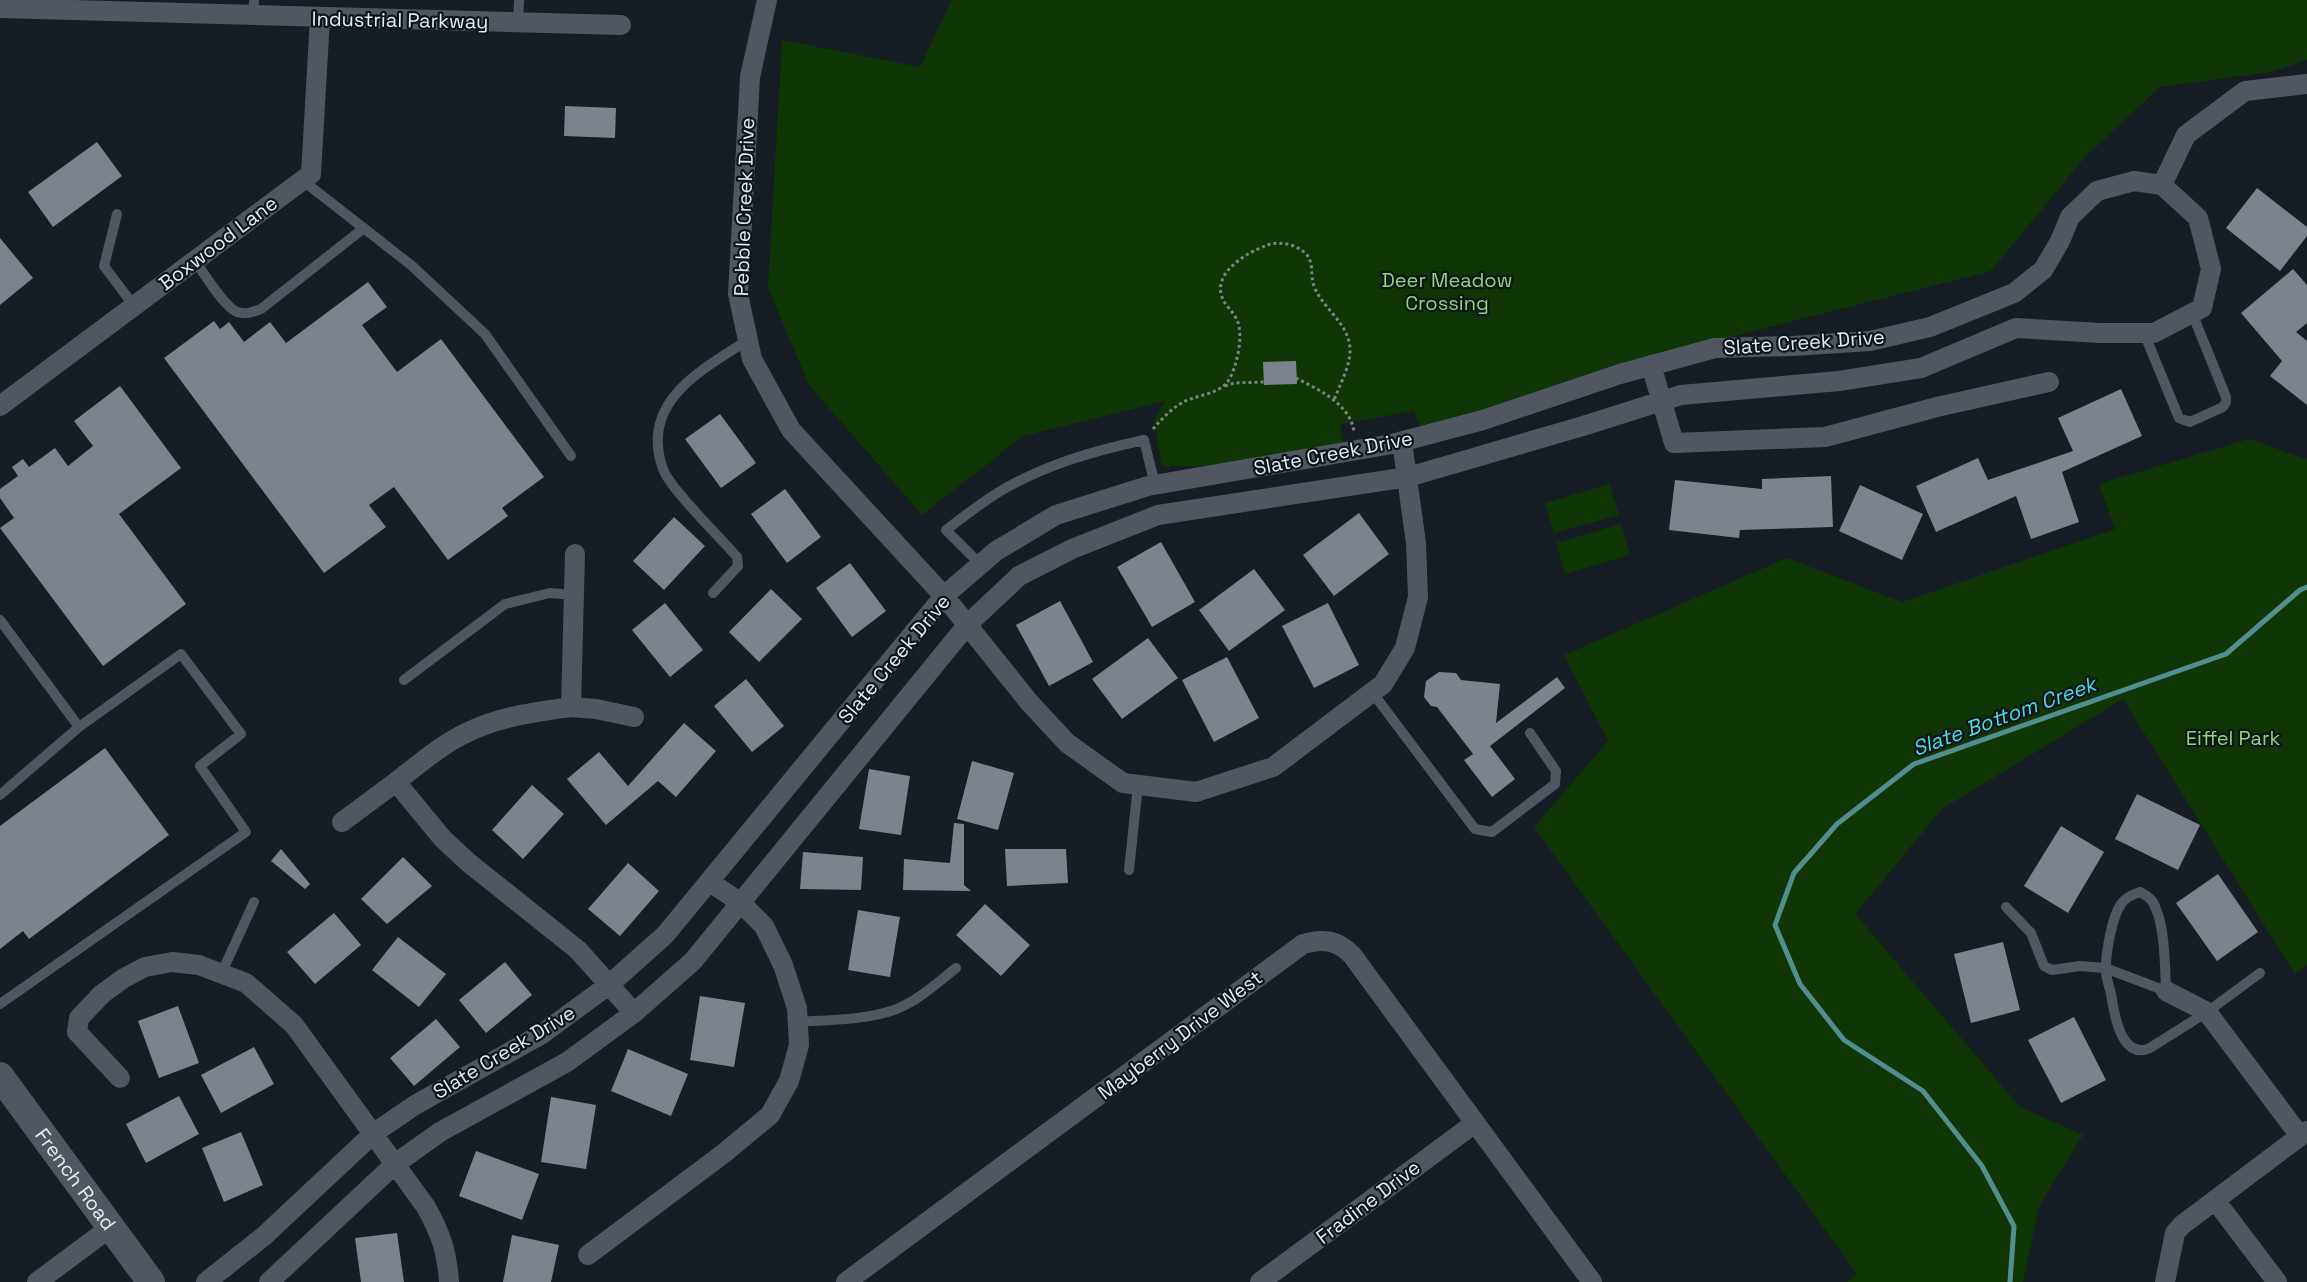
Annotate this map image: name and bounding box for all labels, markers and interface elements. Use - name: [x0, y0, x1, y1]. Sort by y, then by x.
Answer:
- street label: Industrial Parkway: [311, 5, 489, 35]
- street label: Pebble Creek Drive: [728, 117, 760, 297]
- street label: Boxwood Lane: [154, 190, 282, 296]
- park label: Deer Meadow Crossing: [1381, 267, 1513, 316]
- street label: Slate Creek Drive: [1723, 323, 1885, 361]
- street label: Slate Creek Drive: [1251, 425, 1415, 481]
- street label: Slate Creek Drive: [832, 589, 956, 729]
- water label: Slate Bottom Creek: [1908, 669, 2102, 762]
- park label: Eiffel Park: [2186, 725, 2280, 751]
- street label: Mayberry Drive West: [1093, 965, 1267, 1105]
- street label: Slate Creek Drive: [428, 999, 580, 1105]
- street label: French Road: [30, 1123, 122, 1236]
- street label: Fradine Drive: [1311, 1154, 1425, 1250]

